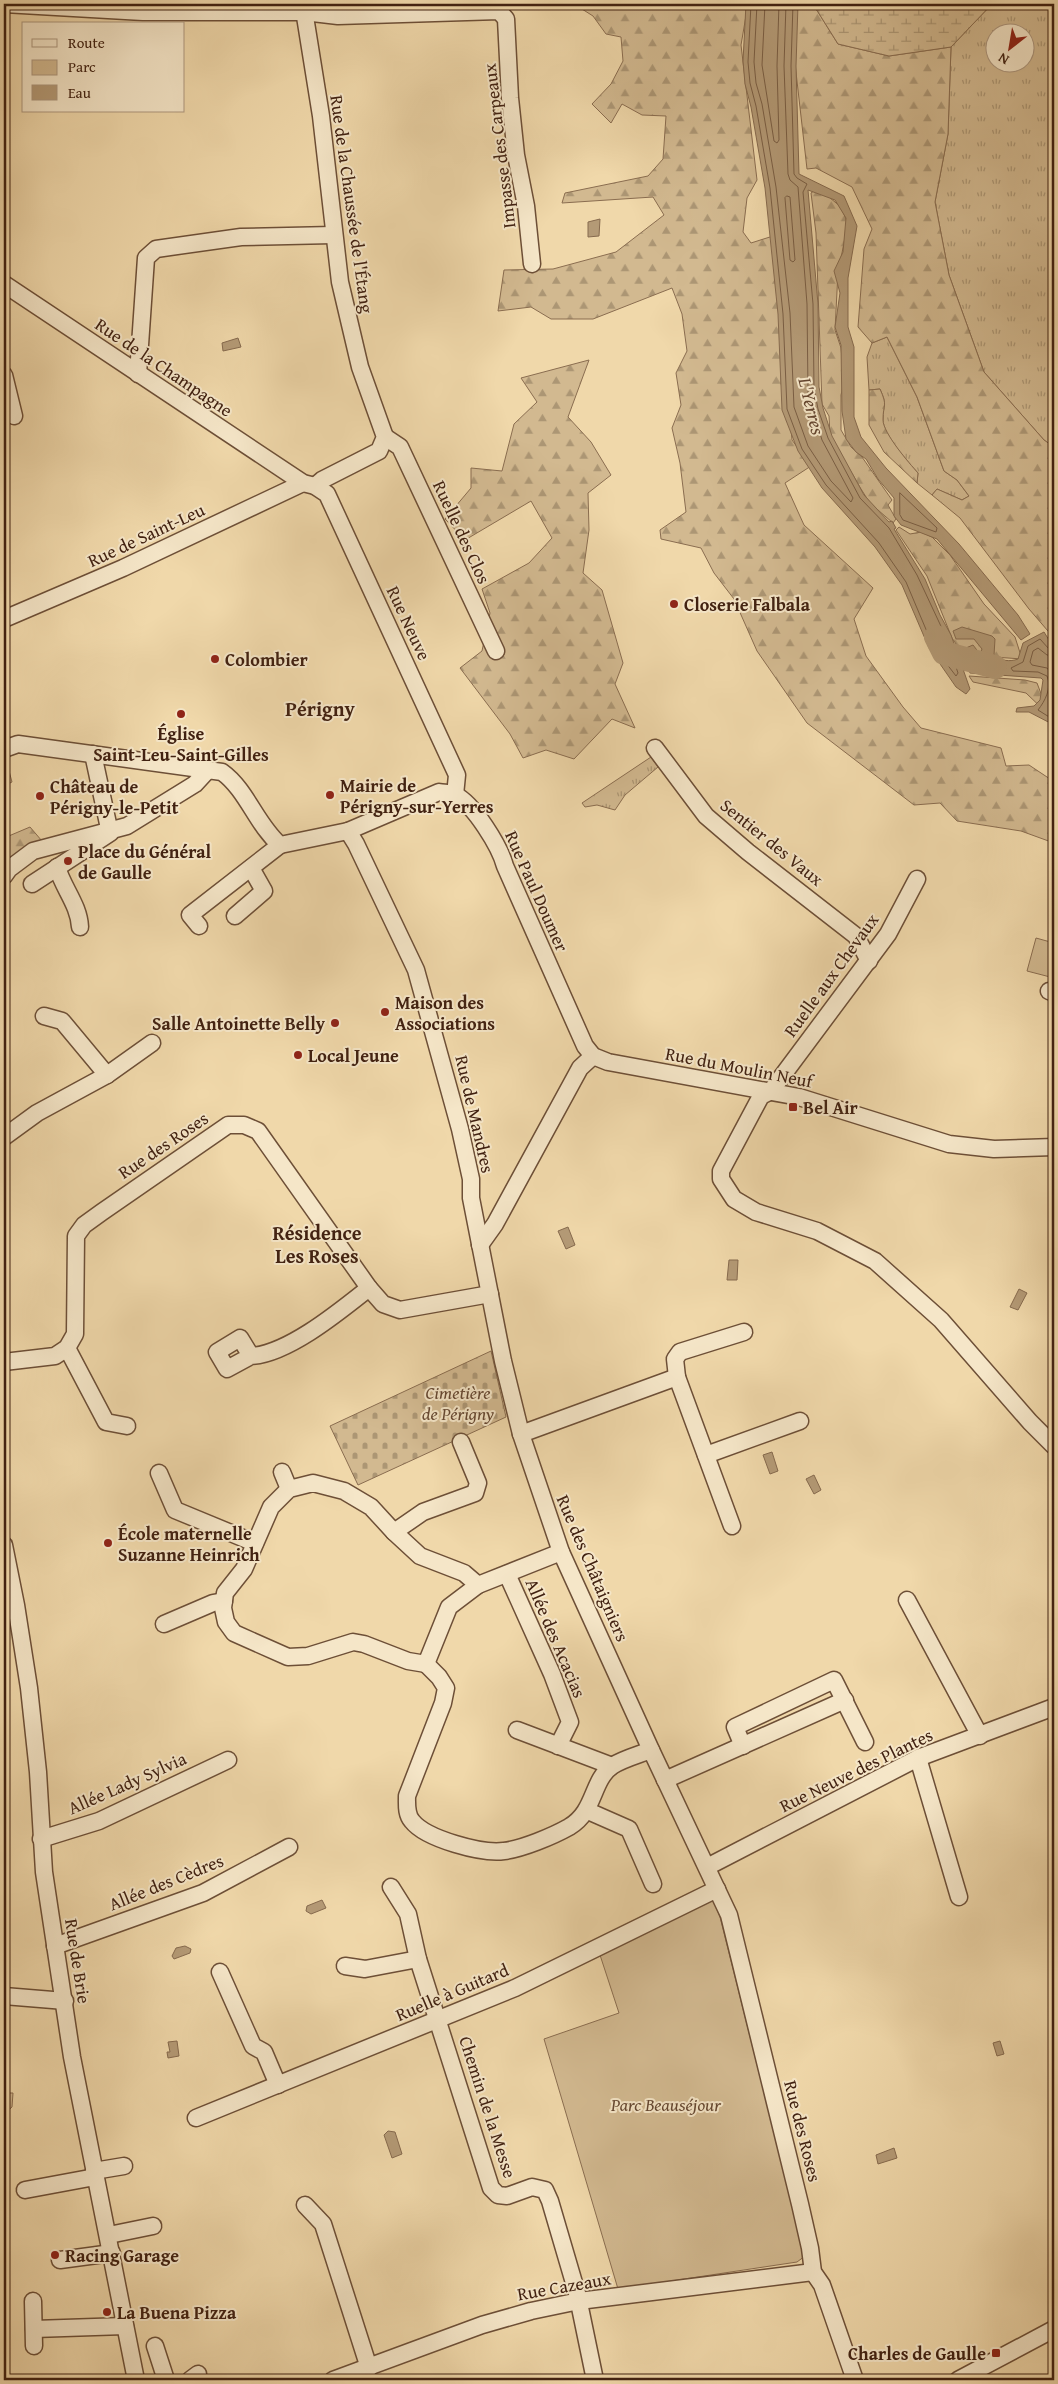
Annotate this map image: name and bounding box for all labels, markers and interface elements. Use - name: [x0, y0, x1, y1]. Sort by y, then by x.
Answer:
- legend: [22, 22, 185, 112]
- north arrow: [986, 22, 1036, 72]
- text: Route: [68, 32, 105, 53]
- text: N: [994, 48, 1012, 70]
- text: Parc: [68, 56, 96, 77]
- street label: Impasse des Carpeaux: [475, 61, 522, 230]
- text: Eau: [68, 82, 92, 103]
- street label: Rue de la Chaussée de l'Étang: [323, 93, 381, 315]
- street label: Rue de la Champagne: [90, 311, 238, 423]
- water label: L'Yerres: [791, 373, 833, 438]
- street label: Ruelle des Clos: [426, 476, 498, 588]
- street label: Rue de Saint-Leu: [83, 496, 209, 574]
- street label: Rue Neuve: [380, 581, 438, 665]
- place label: Closerie Falbala: [684, 591, 811, 618]
- marker: Closerie Falbala: [668, 598, 680, 610]
- place label: Colombier: [225, 646, 309, 673]
- marker: Colombier: [209, 653, 221, 665]
- district label: Périgny: [285, 694, 355, 723]
- marker: Église Saint-Leu-Saint-Gilles: [175, 708, 187, 720]
- place label: Église Saint-Leu-Saint-Gilles: [93, 720, 269, 768]
- place label: Mairie de Périgny-sur-Yerres: [340, 772, 494, 820]
- place label: Château de Périgny-le-Petit: [50, 773, 179, 821]
- marker: Mairie de Périgny-sur-Yerres: [324, 789, 336, 801]
- marker: Château de Périgny-le-Petit: [34, 790, 46, 802]
- street label: Sentier des Vaux: [715, 792, 830, 893]
- street label: Rue Paul Doumer: [498, 826, 576, 956]
- place label: Place du Général de Gaulle: [78, 838, 212, 886]
- marker: Place du Général de Gaulle: [62, 855, 74, 867]
- street label: Ruelle aux Chevaux: [777, 907, 886, 1042]
- place label: Maison des Associations: [395, 989, 495, 1037]
- marker: Maison des Associations: [379, 1006, 391, 1018]
- place label: Salle Antoinette Belly: [152, 1010, 326, 1037]
- marker: Salle Antoinette Belly: [329, 1017, 341, 1029]
- street label: Rue du Moulin Neuf: [663, 1039, 817, 1095]
- place label: Local Jeune: [308, 1042, 399, 1069]
- marker: Local Jeune: [292, 1049, 304, 1061]
- street label: Rue de Mandres: [448, 1052, 502, 1176]
- place label: Bel Air: [803, 1094, 859, 1121]
- marker: Bel Air: [787, 1101, 799, 1113]
- street label: Rue des Roses: [112, 1105, 214, 1185]
- district label: Résidence Les Roses: [272, 1218, 362, 1270]
- park label: Cimetière de Périgny: [422, 1379, 495, 1427]
- street label: Rue des Châtaigniers: [550, 1490, 636, 1646]
- place label: École maternelle Suzanne Heinrich: [118, 1520, 260, 1568]
- marker: École maternelle Suzanne Heinrich: [102, 1537, 114, 1549]
- street label: Allée des Acacias: [519, 1574, 593, 1702]
- street label: Rue Neuve des Plantes: [775, 1721, 937, 1819]
- street label: Allée Lady Sylvia: [63, 1745, 191, 1821]
- street label: Allée des Cèdres: [105, 1847, 227, 1917]
- street label: Rue de Brie: [58, 1917, 98, 2005]
- street label: Ruelle à Guitard: [391, 1956, 513, 2028]
- street label: Chemin de la Messe: [452, 2033, 524, 2181]
- street label: Rue des Roses: [777, 2077, 829, 2185]
- park label: Parc Beauséjour: [610, 2091, 722, 2118]
- place label: Racing Garage: [65, 2242, 179, 2269]
- marker: Racing Garage: [49, 2249, 61, 2261]
- street label: Rue Cazeaux: [515, 2264, 614, 2308]
- place label: La Buena Pizza: [117, 2299, 237, 2326]
- marker: La Buena Pizza: [101, 2306, 113, 2318]
- place label: Charles de Gaulle: [848, 2340, 986, 2367]
- marker: Charles de Gaulle: [990, 2347, 1002, 2359]

